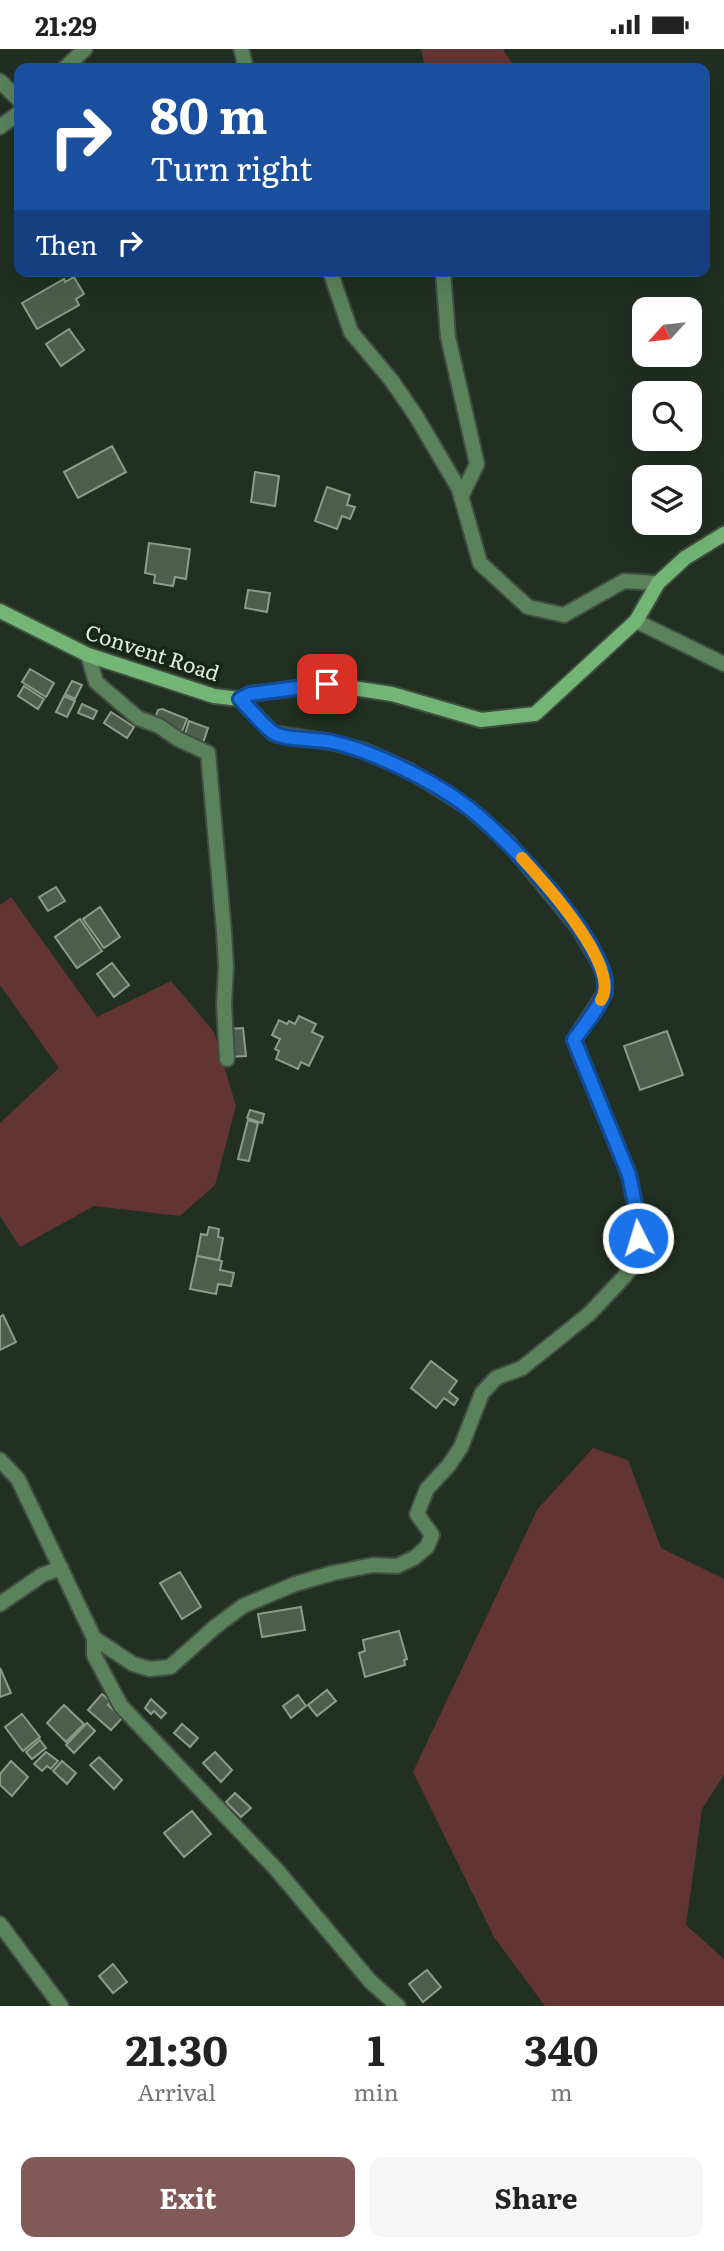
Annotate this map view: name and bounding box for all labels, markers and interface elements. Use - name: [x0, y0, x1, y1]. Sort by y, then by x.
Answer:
- text: 21:29: [35, 5, 97, 44]
- text: 80 m: [150, 76, 268, 149]
- icon: right: [35, 91, 126, 182]
- text: Turn right: [150, 143, 312, 191]
- text: Then: [35, 224, 97, 263]
- icon: right: [111, 224, 149, 262]
- north arrow: [632, 297, 702, 367]
- map controls: [632, 297, 702, 535]
- button: search: [632, 381, 702, 451]
- button: layers: [632, 465, 702, 535]
- street label: Convent Road: [82, 615, 224, 687]
- pin: [297, 654, 357, 714]
- icon: arrive: [308, 665, 346, 703]
- position arrow: [601, 1201, 675, 1275]
- text: 21:30: [125, 2017, 228, 2079]
- text: 1: [367, 2017, 385, 2079]
- text: 340: [524, 2017, 599, 2079]
- text: Arrival: [137, 2074, 216, 2108]
- text: min: [354, 2074, 399, 2108]
- text: m: [550, 2074, 573, 2108]
- button: Exit: [21, 2157, 355, 2237]
- button: Share: [369, 2157, 703, 2237]

